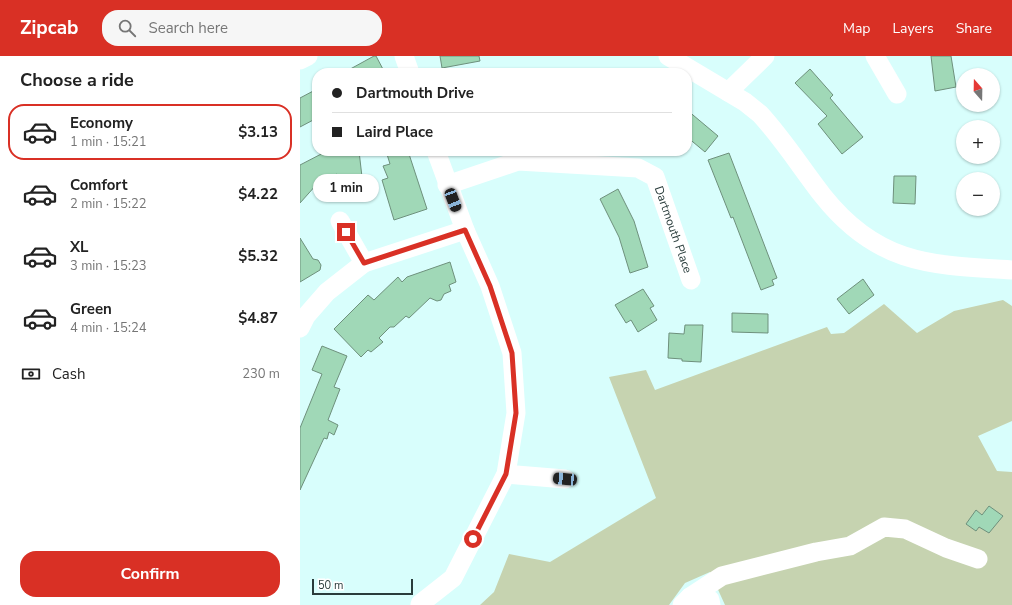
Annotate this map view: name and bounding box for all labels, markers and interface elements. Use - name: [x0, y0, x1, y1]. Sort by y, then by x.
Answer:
- search box: [102, 10, 382, 46]
- text: Zipcab: [20, 15, 78, 41]
- icon: search: [116, 17, 138, 39]
- text: Search here: [148, 18, 228, 38]
- text: Map: [843, 19, 870, 38]
- text: Layers: [892, 19, 934, 38]
- text: Share: [956, 19, 992, 38]
- text: Choose a ride: [20, 68, 134, 92]
- north arrow: [956, 68, 1000, 112]
- map controls: [956, 68, 1000, 216]
- text: Dartmouth Drive: [356, 83, 474, 103]
- text: Economy: [70, 113, 133, 133]
- icon: car: [22, 114, 58, 150]
- button: +: [956, 120, 1000, 164]
- text: $3.13: [238, 122, 278, 142]
- text: Laird Place: [356, 122, 433, 142]
- text: 1 min · 15:21: [70, 133, 146, 151]
- button: −: [956, 172, 1000, 216]
- callout: 1 min: [313, 174, 379, 202]
- text: Comfort: [70, 175, 127, 195]
- icon: car: [22, 176, 58, 212]
- text: 1 min: [329, 179, 363, 197]
- text: $4.22: [238, 184, 278, 204]
- street label: Dartmouth Place: [651, 184, 696, 275]
- car: [443, 187, 463, 213]
- text: 2 min · 15:22: [70, 195, 146, 213]
- route end: [337, 223, 355, 241]
- text: XL: [70, 237, 89, 257]
- icon: car: [22, 238, 58, 274]
- text: $5.32: [238, 246, 278, 266]
- text: 3 min · 15:23: [70, 257, 146, 275]
- text: Green: [70, 299, 112, 319]
- icon: car: [22, 300, 58, 336]
- text: $4.87: [238, 308, 278, 328]
- text: 4 min · 15:24: [70, 319, 146, 337]
- icon: cash: [20, 363, 42, 385]
- text: Cash: [52, 364, 86, 384]
- text: 230 m: [242, 365, 280, 383]
- car: [553, 472, 577, 486]
- route start: [464, 530, 482, 548]
- button: Confirm: [20, 551, 280, 597]
- scale bar: [312, 577, 413, 596]
- text: 50 m: [318, 578, 343, 593]

